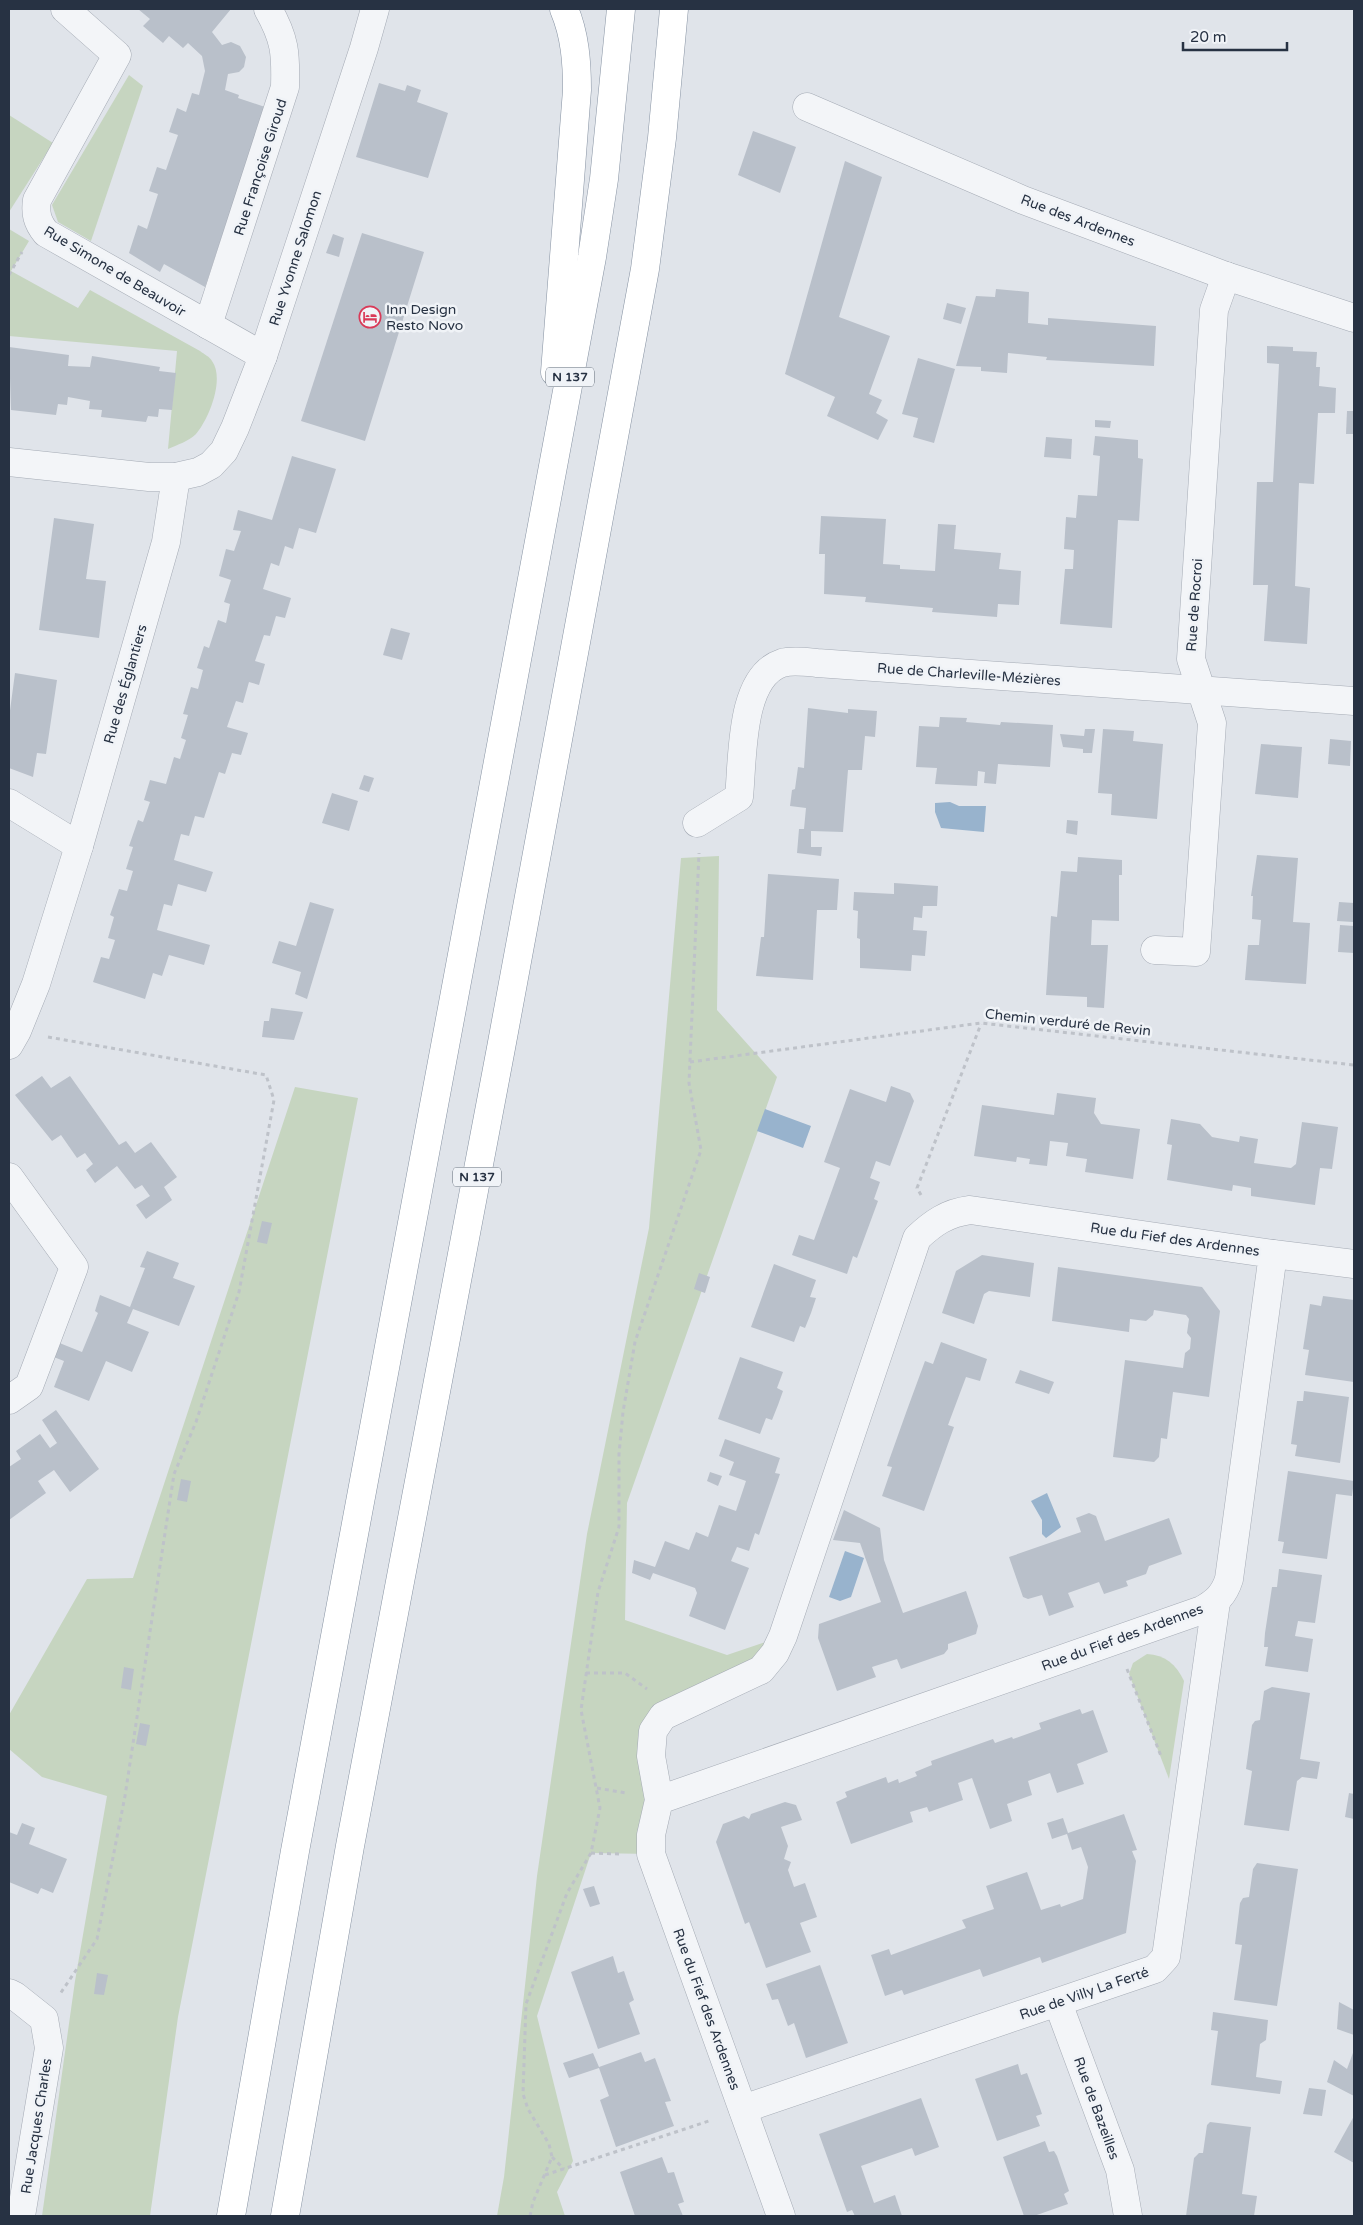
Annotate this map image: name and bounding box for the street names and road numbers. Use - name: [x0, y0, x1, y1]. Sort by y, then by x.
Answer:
- street label: Rue Françoise Giroud: [230, 97, 291, 238]
- street label: Rue Yvonne Salomon: [266, 188, 325, 328]
- street label: Rue des Ardennes: [1018, 191, 1138, 250]
- street label: Rue Simone de Beauvoir: [41, 222, 189, 321]
- road number: N 137: [546, 368, 594, 387]
- street label: Rue de Rocroi: [1183, 558, 1206, 652]
- street label: Rue des Églantiers: [100, 622, 151, 746]
- street label: Rue de Charleville-Mézières: [876, 660, 1062, 689]
- street label: Chemin verduré de Revin: [984, 1005, 1152, 1040]
- road number: N 137: [453, 1168, 501, 1186]
- street label: Rue du Fief des Ardennes: [1089, 1219, 1261, 1260]
- street label: Rue du Fief des Ardennes: [1039, 1600, 1206, 1675]
- street label: Rue du Fief des Ardennes: [669, 1926, 744, 2093]
- street label: Rue de Villy La Ferté: [1017, 1963, 1151, 2024]
- street label: Rue de Bazeilles: [1070, 2055, 1123, 2162]
- street label: Rue Jacques Charles: [17, 2057, 56, 2195]

